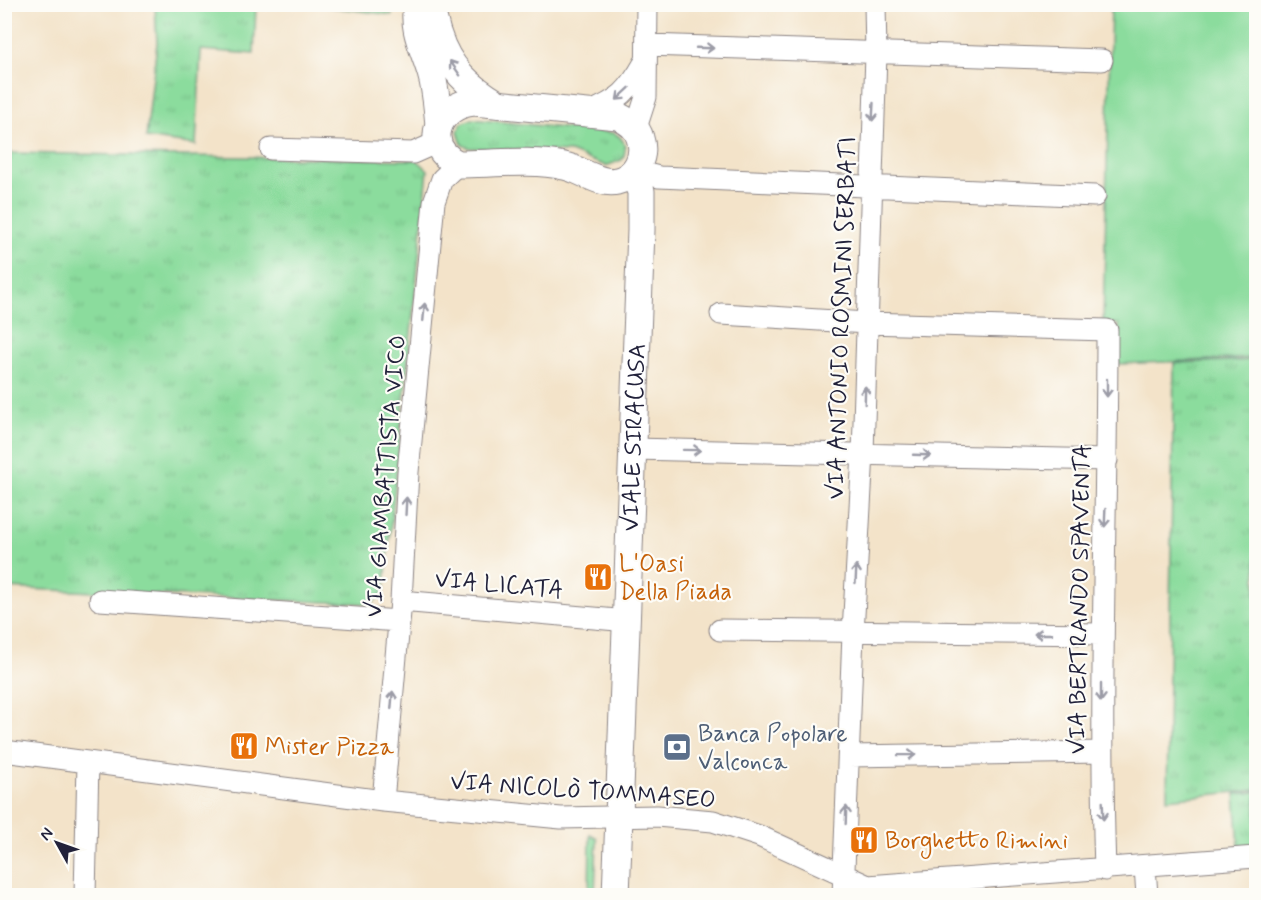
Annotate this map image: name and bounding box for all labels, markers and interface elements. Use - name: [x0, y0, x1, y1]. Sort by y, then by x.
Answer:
- one-way arrow: [695, 42, 715, 54]
- one-way arrow: [449, 60, 461, 76]
- one-way arrow: [616, 87, 631, 101]
- one-way arrow: [868, 102, 879, 122]
- street label: VIA ANTONIO ROSMINI SERBATI: [821, 136, 864, 500]
- one-way arrow: [419, 302, 430, 322]
- street label: VIA GIAMBATTISTA VICO: [359, 334, 414, 619]
- street label: VIALE SIRACUSA: [616, 343, 654, 532]
- one-way arrow: [1101, 378, 1113, 398]
- one-way arrow: [859, 385, 871, 405]
- street label: VIA BERTRANDO SPAVENTA: [1062, 444, 1099, 755]
- one-way arrow: [682, 445, 702, 456]
- one-way arrow: [911, 449, 931, 461]
- one-way arrow: [401, 497, 412, 517]
- one-way arrow: [1099, 508, 1111, 528]
- place label: L'Oasi Della Piada: [619, 549, 732, 608]
- restaurant icon: L'Oasi Della Piada: [582, 561, 614, 593]
- street label: VIA LICATA: [433, 564, 564, 607]
- one-way arrow: [851, 565, 862, 585]
- one-way arrow: [1033, 628, 1053, 640]
- one-way arrow: [1095, 682, 1107, 702]
- one-way arrow: [387, 691, 398, 711]
- place label: Banca Popolare Valconca: [698, 719, 848, 778]
- restaurant icon: Mister Pizza: [228, 730, 260, 762]
- bank icon: Banca Popolare Valconca: [661, 731, 693, 763]
- place label: Mister Pizza: [265, 732, 395, 763]
- one-way arrow: [897, 749, 917, 761]
- street label: VIA NICOLÒ TOMMASEO: [449, 767, 717, 816]
- one-way arrow: [1098, 800, 1109, 820]
- one-way arrow: [841, 806, 852, 826]
- north arrow: [27, 813, 87, 873]
- text: N: [35, 823, 58, 845]
- restaurant icon: Borghetto Rimini: [848, 824, 880, 856]
- place label: Borghetto Rimini: [885, 826, 1068, 859]

